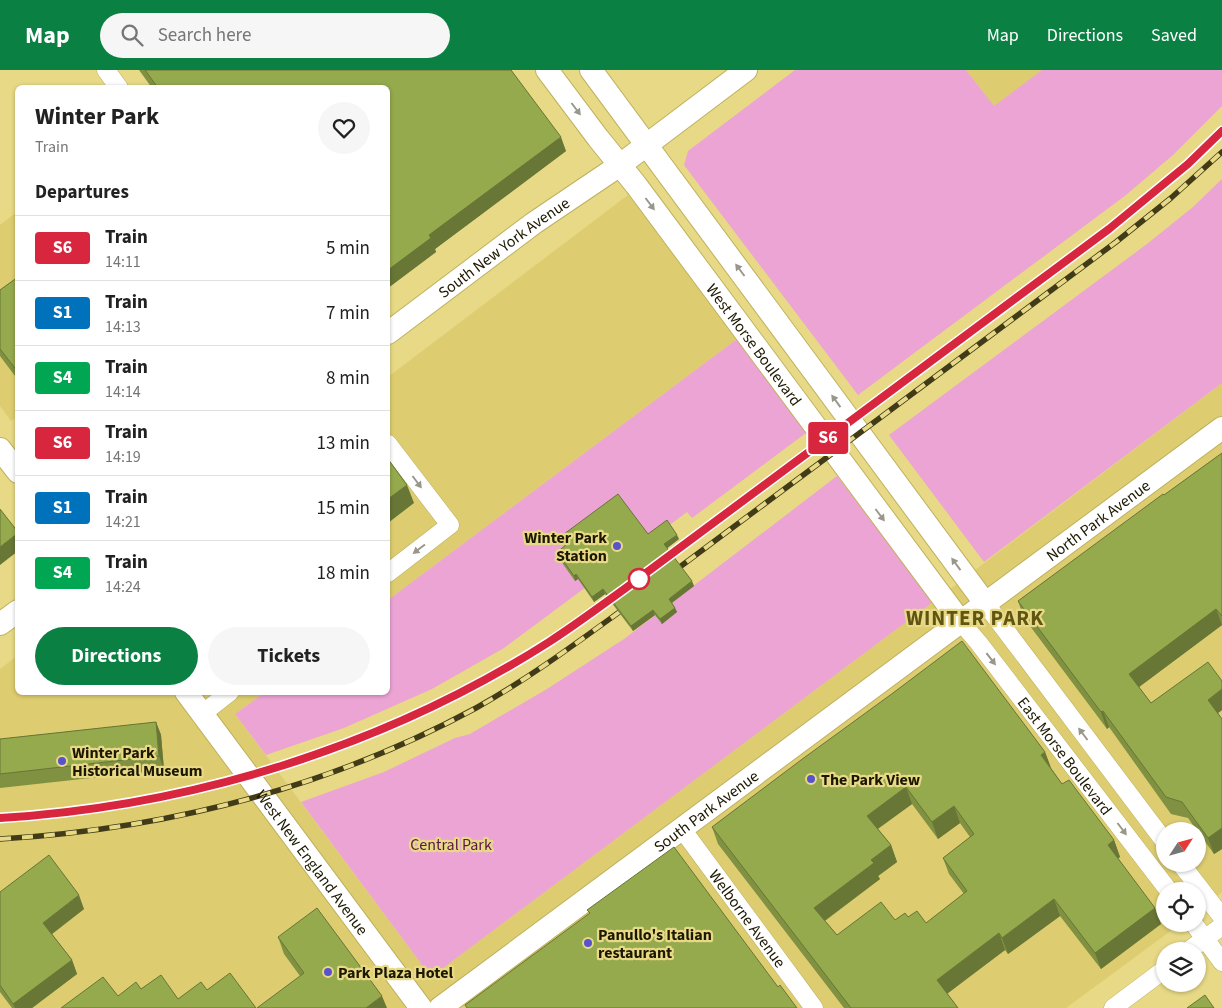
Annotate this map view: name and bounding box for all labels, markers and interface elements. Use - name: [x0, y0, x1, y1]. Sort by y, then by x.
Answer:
- search box: [100, 13, 450, 58]
- text: Map: [25, 18, 70, 53]
- icon: search: [118, 21, 146, 49]
- text: Search here: [158, 22, 251, 49]
- text: Map: [987, 23, 1019, 48]
- text: Directions: [1047, 23, 1123, 48]
- text: Saved: [1151, 23, 1197, 48]
- text: Winter Park: [35, 99, 159, 134]
- button: heart: [318, 102, 370, 154]
- one-way arrow: [571, 102, 581, 116]
- text: Train: [35, 136, 69, 158]
- text: Departures: [35, 179, 129, 206]
- street label: South New York Avenue: [434, 192, 574, 304]
- one-way arrow: [645, 197, 655, 211]
- text: Train: [105, 224, 148, 251]
- text: S6: [53, 235, 72, 260]
- text: 5 min: [326, 235, 370, 262]
- text: 14:11: [105, 251, 141, 273]
- one-way arrow: [735, 263, 745, 277]
- street label: West Morse Boulevard: [701, 279, 807, 411]
- text: Train: [105, 289, 148, 316]
- text: S1: [53, 300, 72, 325]
- text: 7 min: [326, 300, 370, 327]
- text: 14:13: [105, 316, 141, 338]
- text: Train: [105, 354, 148, 381]
- text: S4: [53, 365, 72, 390]
- text: 8 min: [326, 365, 370, 392]
- text: 14:14: [105, 381, 141, 403]
- one-way arrow: [831, 394, 841, 408]
- text: Train: [105, 419, 148, 446]
- line badge: S6: [806, 422, 850, 454]
- text: S6: [818, 425, 838, 450]
- text: S6: [53, 430, 72, 455]
- text: 13 min: [316, 430, 370, 457]
- text: 14:19: [105, 446, 141, 468]
- one-way arrow: [412, 475, 423, 488]
- street label: North Park Avenue: [1042, 475, 1155, 567]
- text: Train: [105, 484, 148, 511]
- text: S1: [53, 495, 72, 520]
- text: 15 min: [316, 495, 370, 522]
- one-way arrow: [875, 508, 885, 522]
- text: 14:21: [105, 511, 141, 533]
- place label: Winter Park Station: [524, 527, 607, 567]
- marker: Winter Park Station: [611, 540, 623, 552]
- one-way arrow: [412, 544, 426, 554]
- text: Train: [105, 549, 148, 576]
- one-way arrow: [951, 557, 961, 571]
- text: S4: [53, 560, 72, 585]
- text: 18 min: [316, 560, 370, 587]
- unlabelled marker: [628, 568, 650, 590]
- text: 14:24: [105, 576, 141, 598]
- district label: WINTER PARK: [906, 603, 1044, 633]
- button: Directions: [35, 627, 198, 685]
- button: Tickets: [208, 627, 370, 685]
- one-way arrow: [986, 652, 996, 666]
- street label: East Morse Boulevard: [1012, 693, 1117, 820]
- one-way arrow: [1078, 727, 1088, 741]
- place label: Winter Park Historical Museum: [72, 742, 202, 782]
- marker: Winter Park Historical Museum: [56, 755, 68, 767]
- street label: South Park Avenue: [649, 765, 764, 858]
- place label: The Park View: [821, 769, 921, 791]
- marker: The Park View: [805, 773, 817, 785]
- street label: West New England Avenue: [250, 785, 373, 940]
- one-way arrow: [1117, 822, 1127, 836]
- north arrow: [1156, 822, 1206, 872]
- map controls: [1156, 822, 1206, 992]
- park label: Central Park: [410, 834, 492, 856]
- street label: Welborne Avenue: [704, 865, 791, 973]
- button: locate: [1156, 882, 1206, 932]
- place label: Panullo's Italian restaurant: [598, 924, 712, 964]
- marker: Panullo's Italian restaurant: [582, 937, 594, 949]
- button: layers: [1156, 942, 1206, 992]
- place label: Park Plaza Hotel: [338, 962, 453, 984]
- marker: Park Plaza Hotel: [322, 966, 334, 978]

